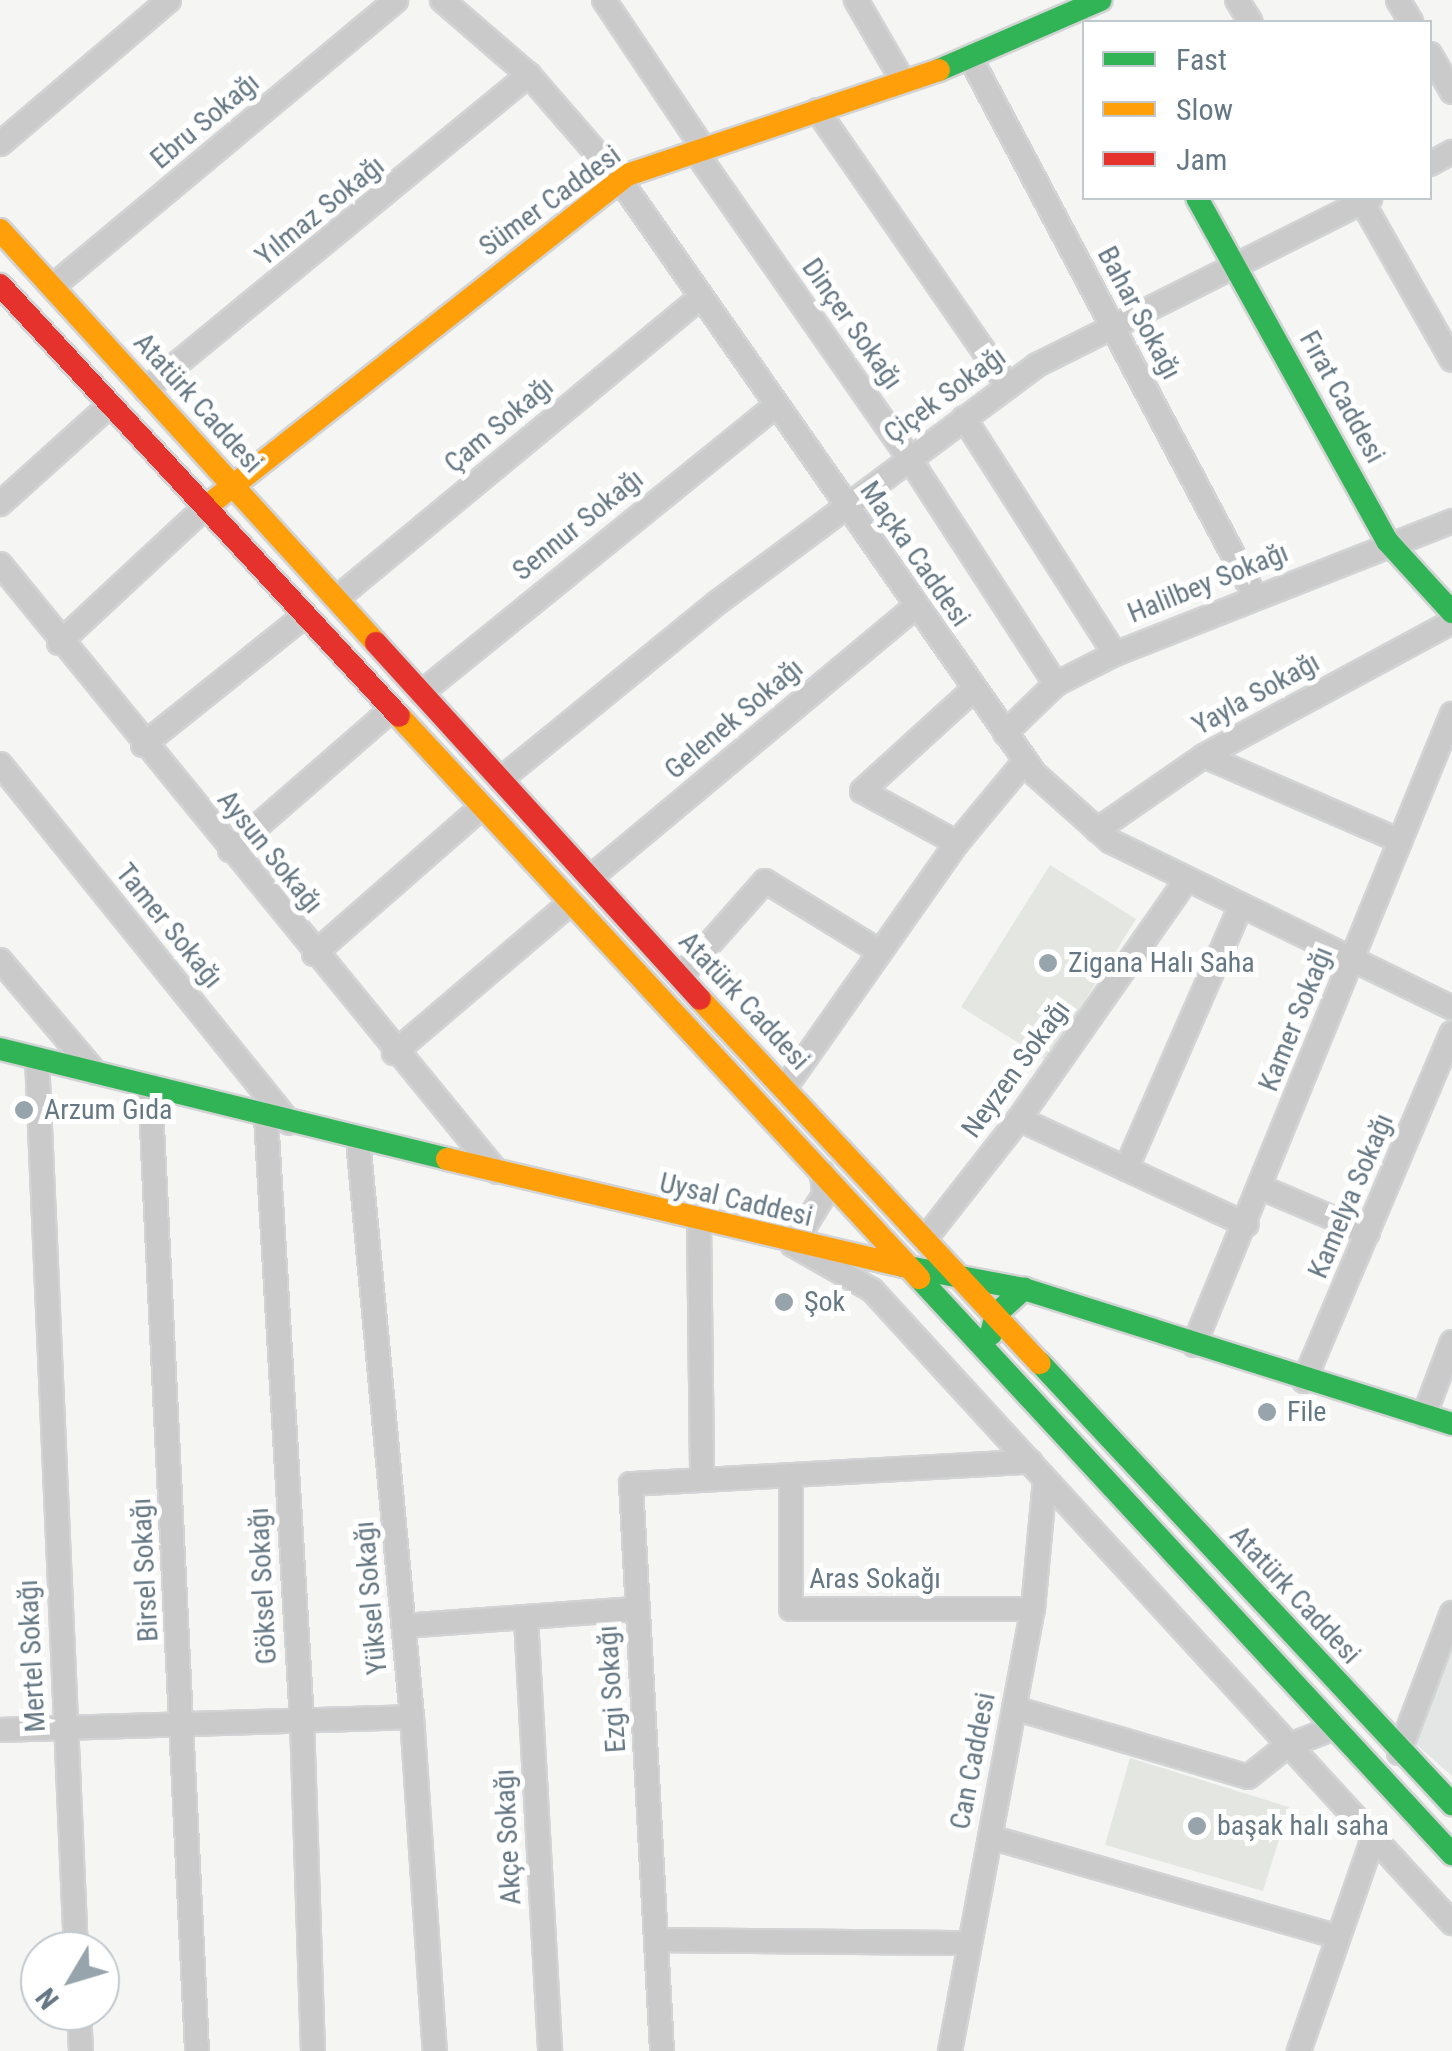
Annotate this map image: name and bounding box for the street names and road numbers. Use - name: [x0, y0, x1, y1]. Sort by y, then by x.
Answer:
- street label: Ebru Sokağı: [144, 66, 266, 176]
- street label: Sümer Caddesi: [473, 138, 627, 264]
- street label: Yılmaz Sokağı: [249, 149, 391, 273]
- street label: Bahar Sokağı: [1090, 241, 1188, 385]
- street label: Dinçer Sokağı: [795, 252, 909, 396]
- street label: Fırat Caddesi: [1292, 325, 1392, 469]
- street label: Atatürk Caddesi: [126, 326, 270, 480]
- street label: Çiçek Sokağı: [878, 340, 1012, 450]
- street label: Çam Sokağı: [438, 370, 560, 480]
- street label: Sennur Sokağı: [506, 462, 650, 588]
- street label: Maçka Caddesi: [853, 475, 977, 633]
- street label: Halilbey Sokağı: [1123, 536, 1293, 630]
- street label: Yayla Sokağı: [1187, 645, 1325, 743]
- street label: Gelenek Sokağı: [658, 652, 810, 786]
- street label: Aysun Sokağı: [210, 784, 330, 920]
- street label: Tamer Sokağı: [109, 857, 229, 995]
- street label: Atatürk Caddesi: [672, 925, 816, 1077]
- street label: Kamer Sokağı: [1252, 942, 1340, 1096]
- street label: Neyzen Sokağı: [955, 994, 1077, 1144]
- street label: Kamelya Sokağı: [1301, 1109, 1401, 1283]
- street label: Uysal Caddesi: [656, 1166, 816, 1234]
- street label: Birsel Sokağı: [124, 1497, 166, 1643]
- street label: Göksel Sokağı: [242, 1507, 284, 1665]
- street label: Atatürk Caddesi: [1223, 1519, 1367, 1671]
- street label: Yüksel Sokağı: [348, 1520, 394, 1676]
- street label: Aras Sokağı: [809, 1562, 941, 1596]
- street label: Mertel Sokağı: [11, 1579, 53, 1733]
- street label: Ezgi Sokağı: [591, 1624, 633, 1754]
- street label: Can Caddesi: [943, 1690, 1003, 1832]
- street label: Akçe Sokağı: [488, 1768, 528, 1906]

